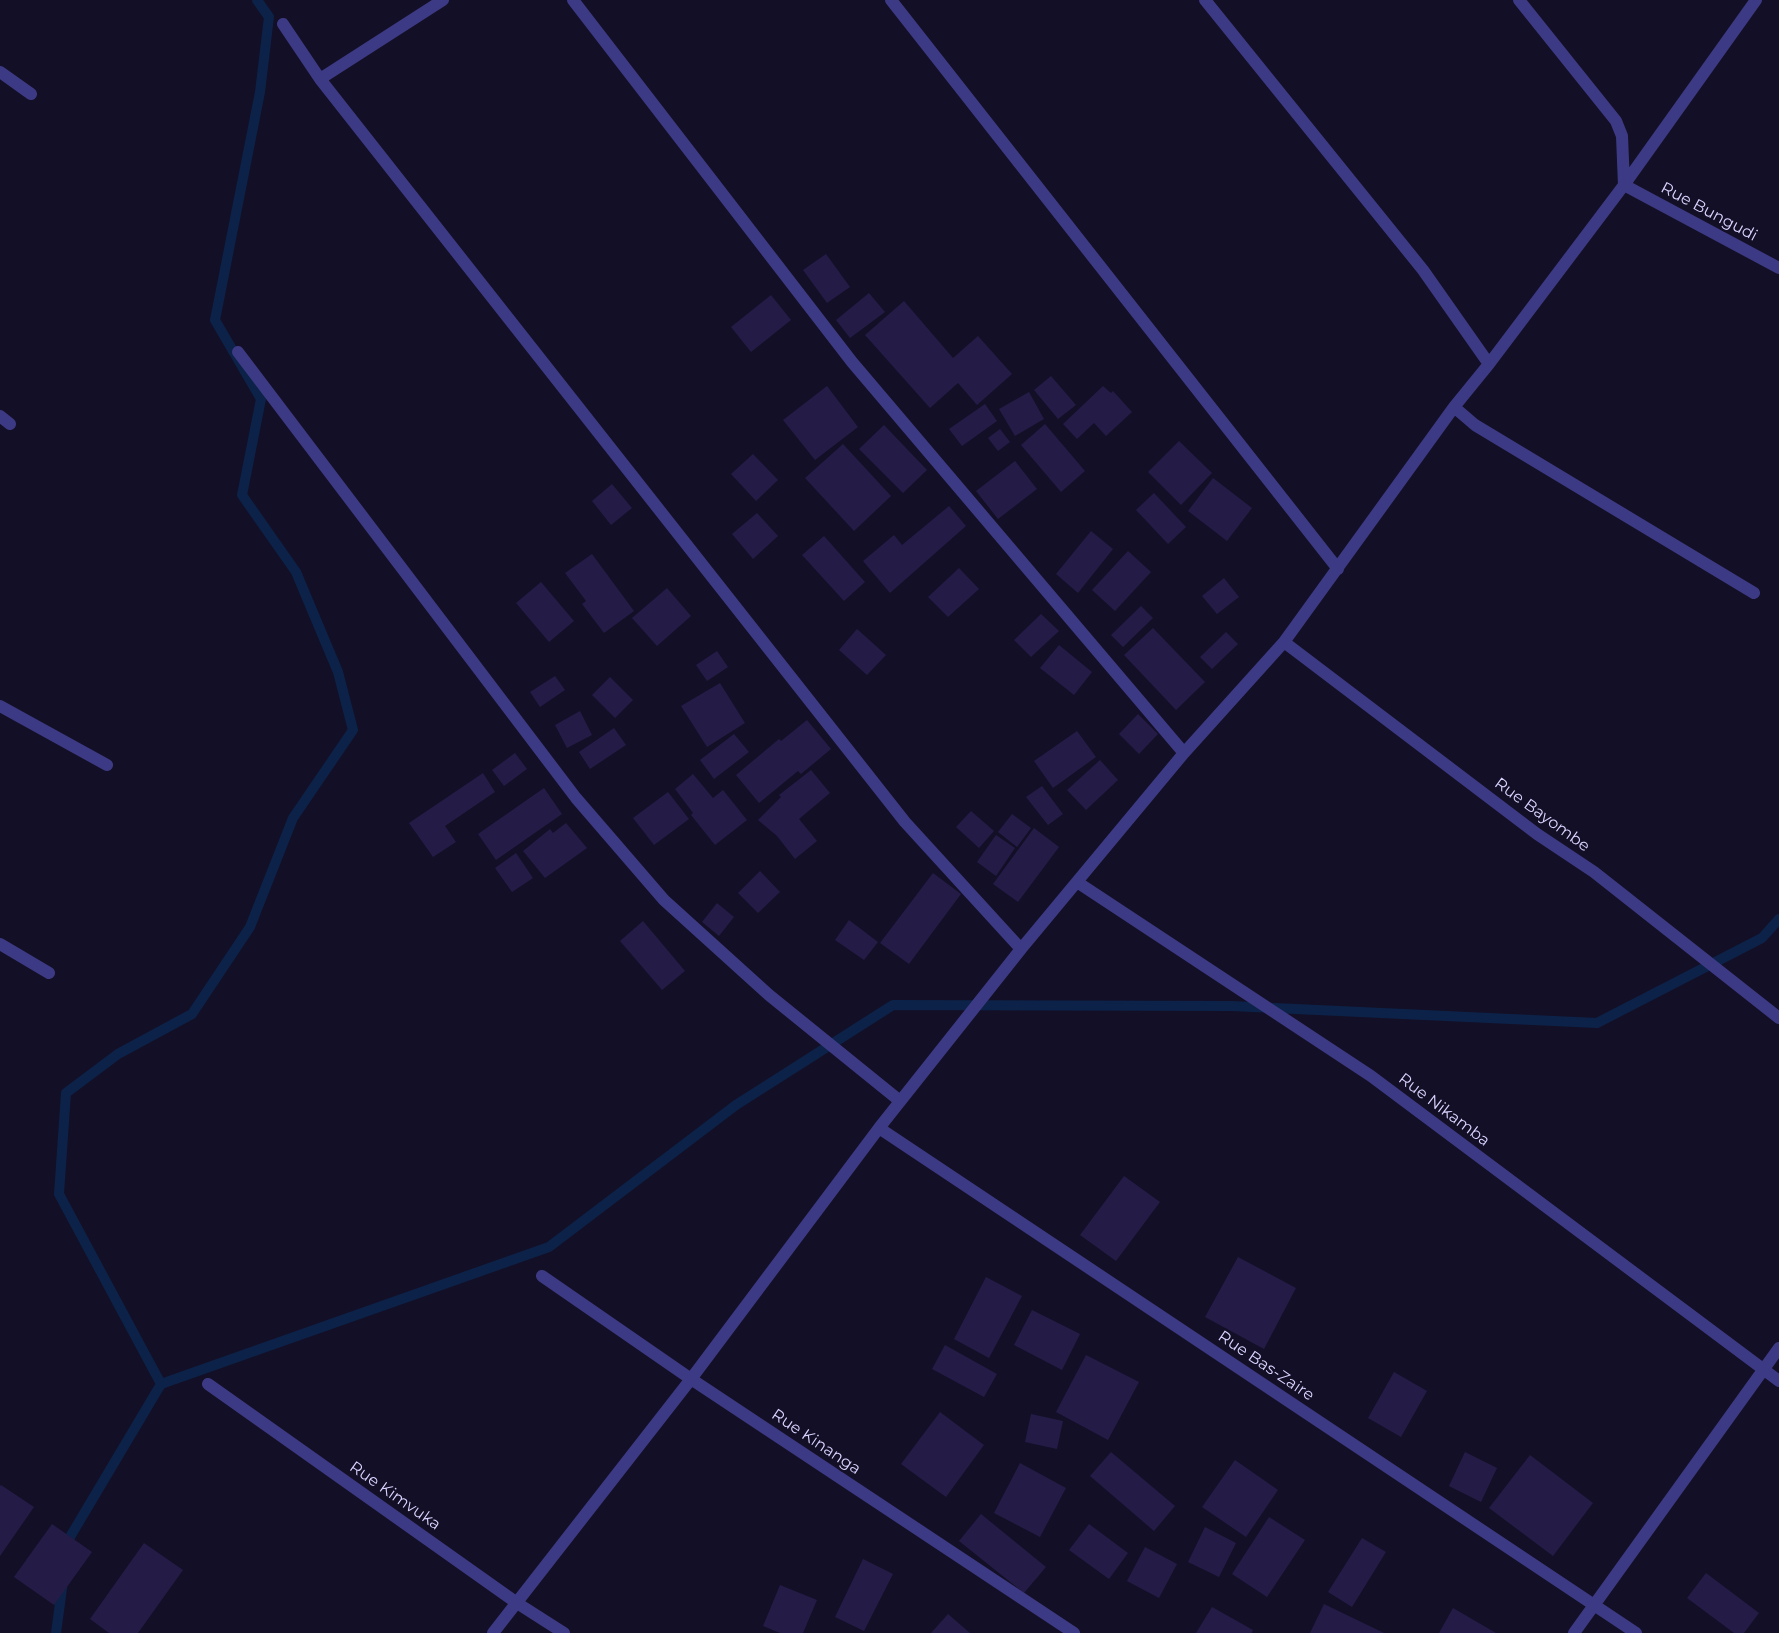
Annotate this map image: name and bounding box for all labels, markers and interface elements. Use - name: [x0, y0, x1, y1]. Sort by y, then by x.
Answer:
- street label: Rue Bungudi: [1657, 178, 1761, 246]
- street label: Rue Bayombe: [1491, 774, 1593, 856]
- street label: Rue Nikamba: [1394, 1069, 1494, 1151]
- street label: Rue Bas-Zaire: [1214, 1327, 1318, 1405]
- street label: Rue Kinanga: [768, 1405, 864, 1479]
- street label: Rue Kimvuka: [346, 1457, 444, 1535]

